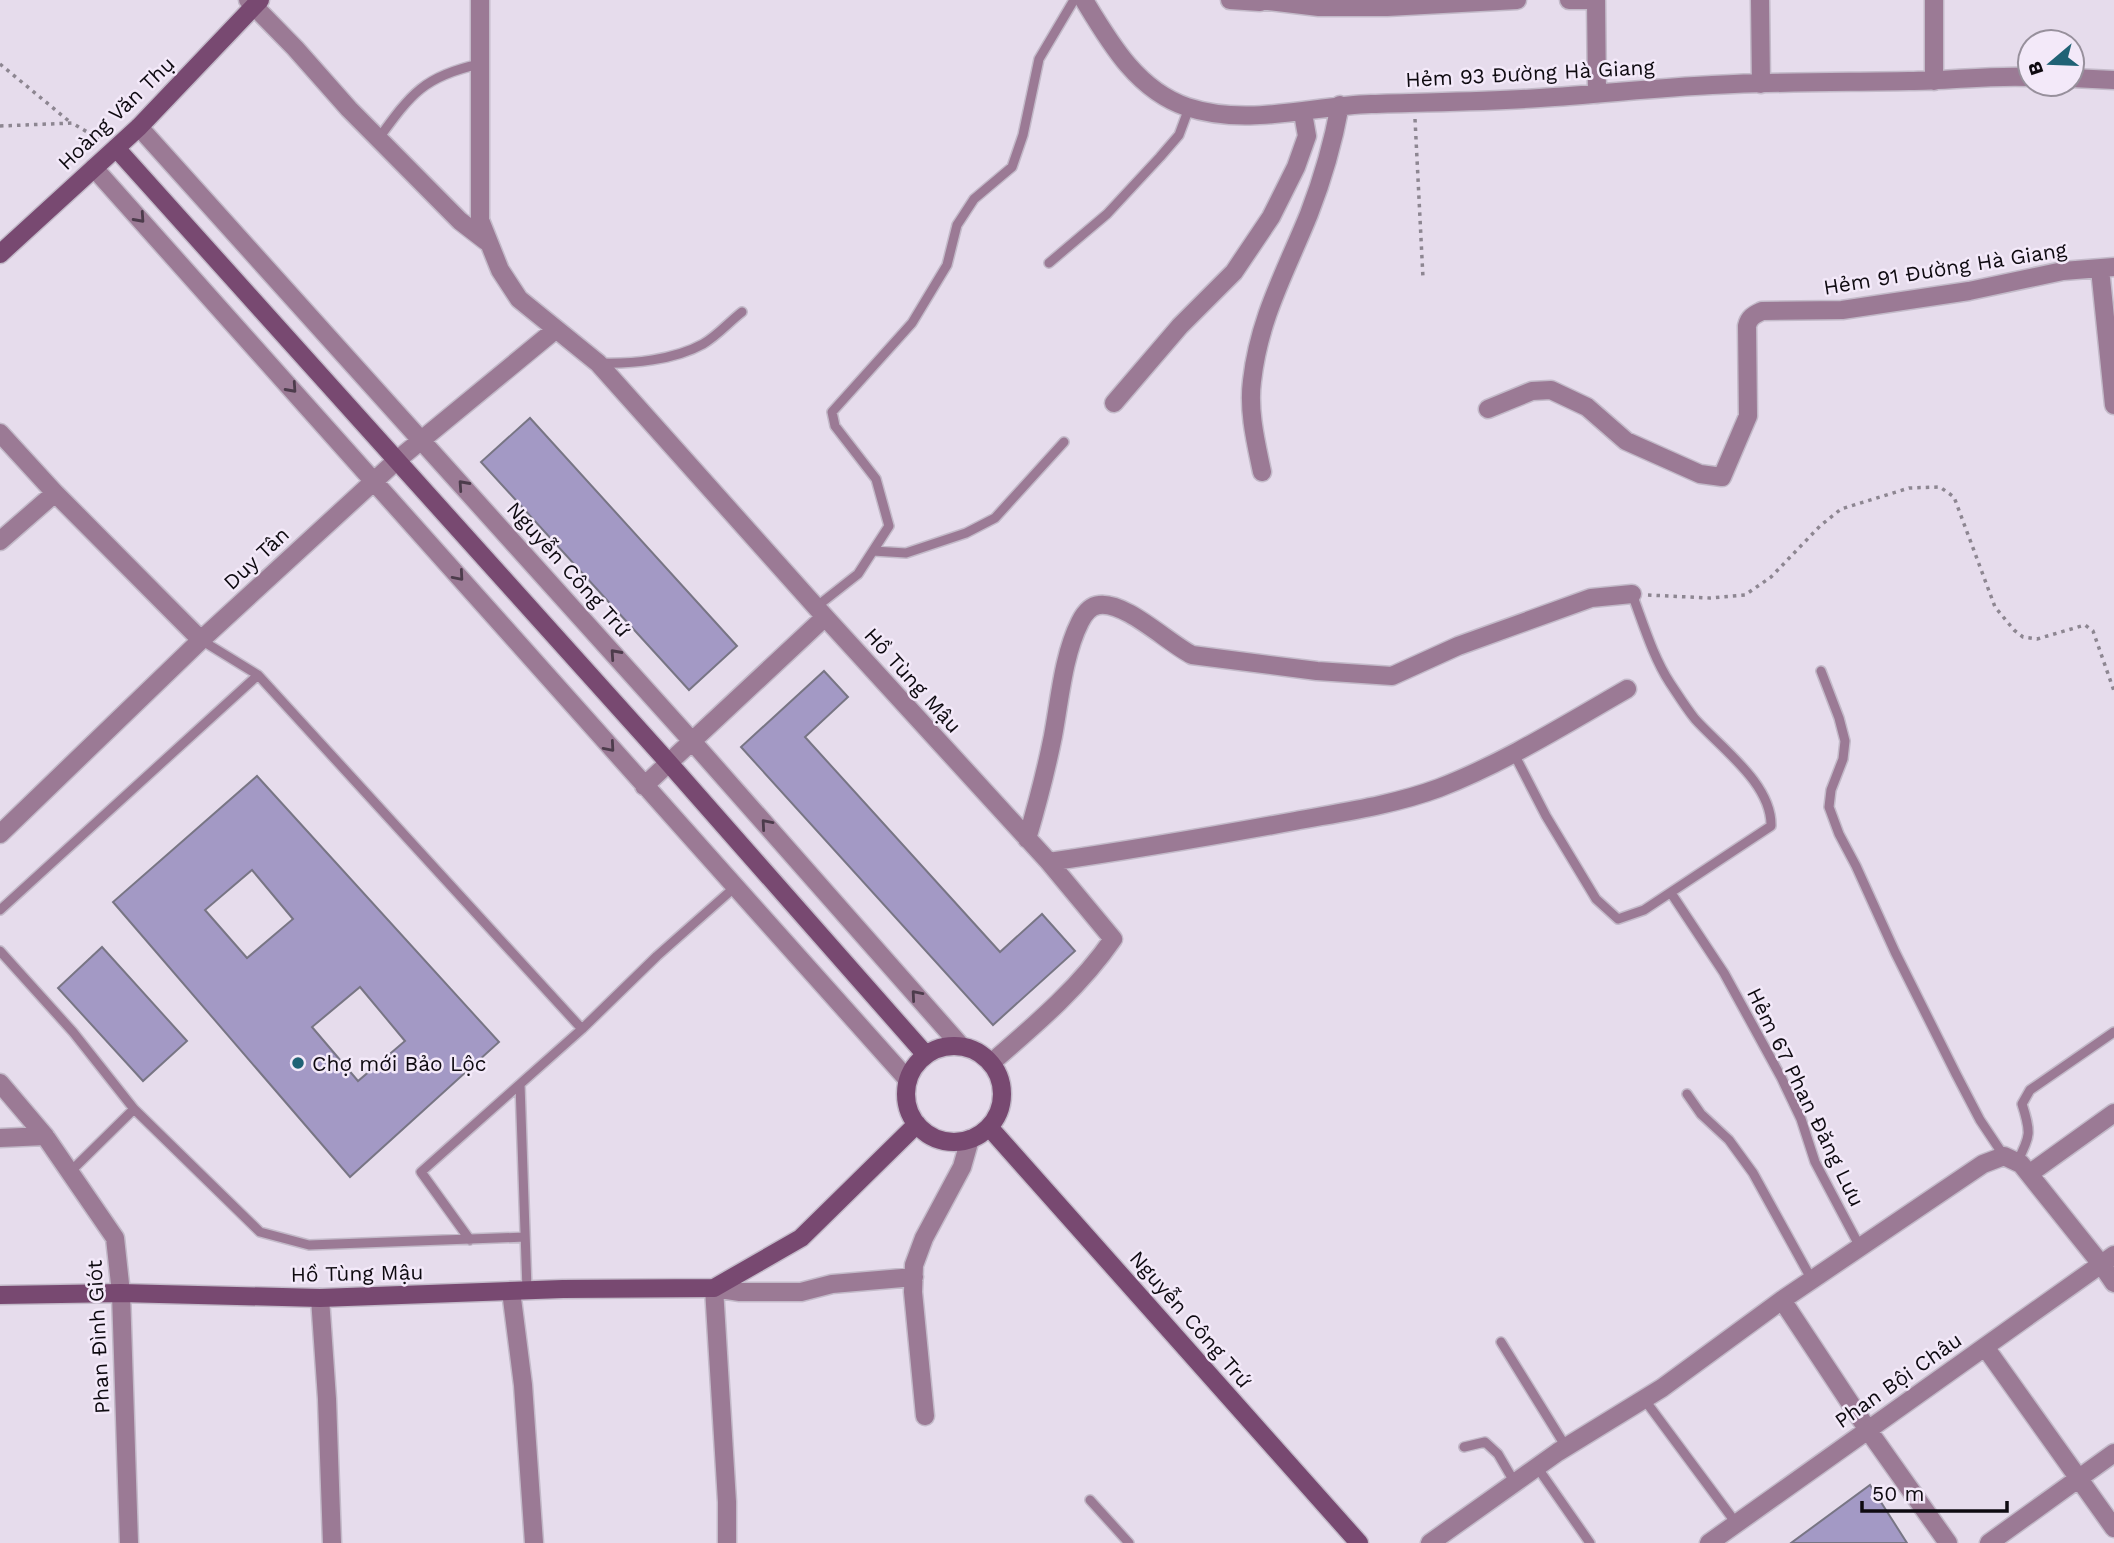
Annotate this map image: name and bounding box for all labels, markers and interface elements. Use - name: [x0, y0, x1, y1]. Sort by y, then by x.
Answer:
- north arrow: [2016, 28, 2086, 98]
- street label: Hoàng Văn Thụ: [53, 51, 179, 175]
- street label: Hẻm 93 Đường Hà Giang: [1405, 54, 1656, 92]
- text: B: [2022, 58, 2048, 78]
- one-way arrow: [132, 210, 144, 223]
- street label: Hẻm 91 Đường Hà Giang: [1822, 236, 2069, 300]
- one-way arrow: [284, 380, 296, 393]
- one-way arrow: [459, 480, 471, 493]
- street label: Nguyễn Công Trứ: [502, 496, 637, 642]
- street label: Duy Tân: [218, 521, 294, 595]
- one-way arrow: [451, 568, 464, 581]
- street label: Hồ Tùng Mậu: [859, 622, 967, 738]
- one-way arrow: [610, 649, 623, 662]
- one-way arrow: [602, 738, 614, 751]
- one-way arrow: [762, 819, 774, 832]
- street label: Hẻm 67 Phan Đăng Lưu: [1742, 984, 1870, 1210]
- one-way arrow: [912, 990, 924, 1003]
- place label: Chợ mới Bảo Lộc: [312, 1051, 487, 1076]
- marker: Chợ mới Bảo Lộc: [290, 1055, 306, 1071]
- street label: Nguyễn Công Trứ: [1125, 1246, 1258, 1393]
- street label: Phan Đình Giót: [81, 1259, 115, 1415]
- street label: Hồ Tùng Mậu: [290, 1259, 424, 1287]
- street label: Phan Bội Châu: [1830, 1327, 1966, 1433]
- scale bar: [1862, 1470, 2007, 1514]
- text: 50 m: [1872, 1481, 1924, 1506]

